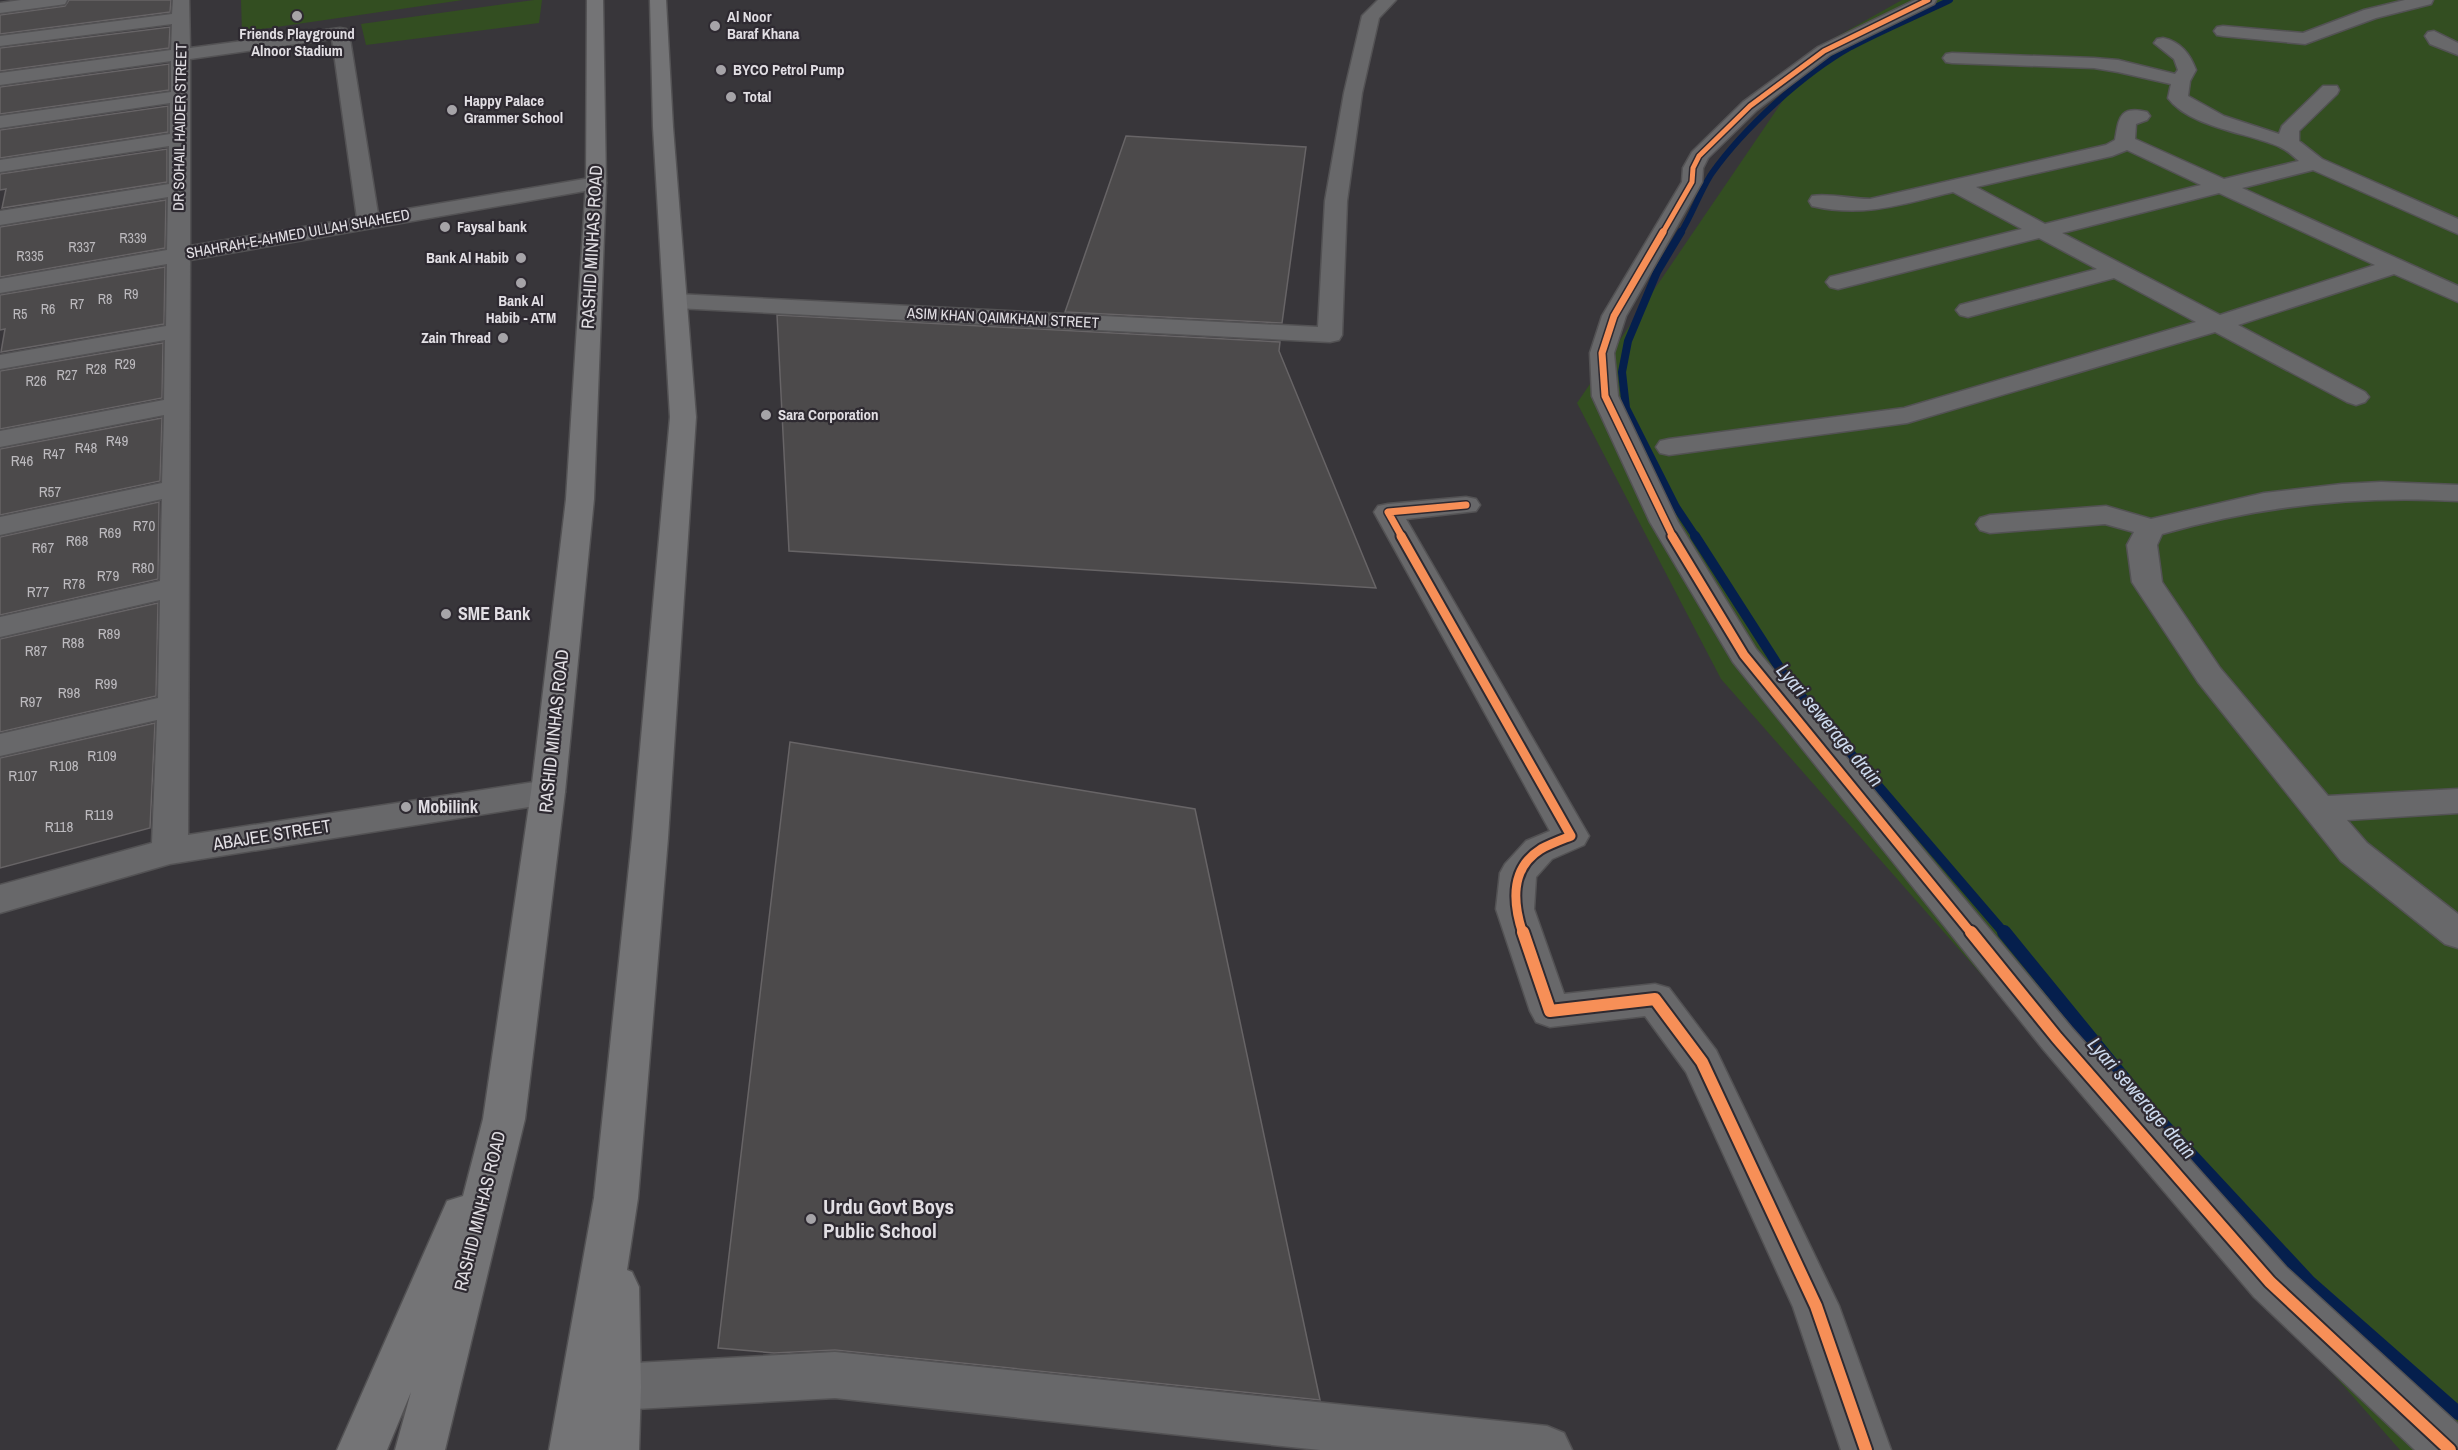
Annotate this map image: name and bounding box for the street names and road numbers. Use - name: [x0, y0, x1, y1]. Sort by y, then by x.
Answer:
- street label: DR SOHAIL HAIDER STREET: [168, 42, 191, 211]
- street label: RASHID MINHAS ROAD: [575, 164, 608, 330]
- street label: SHAHRAH-E-AHMED ULLAH SHAHEED: [184, 203, 412, 264]
- street label: ASIM KHAN QAIMKHANI STREET: [906, 302, 1100, 333]
- street label: RASHID MINHAS ROAD: [532, 648, 575, 814]
- street label: ABAJEE STREET: [210, 813, 333, 856]
- street label: RASHID MINHAS ROAD: [448, 1128, 511, 1293]

